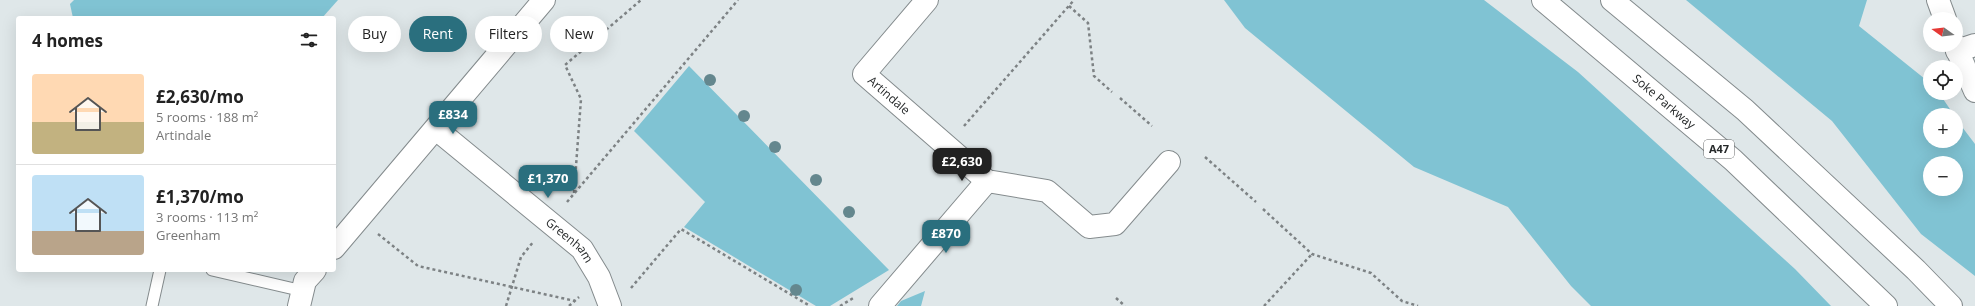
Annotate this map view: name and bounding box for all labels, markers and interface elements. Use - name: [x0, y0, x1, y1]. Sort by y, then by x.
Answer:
- north arrow: [1923, 12, 1963, 52]
- map controls: [1923, 12, 1963, 196]
- chip: Buy: [348, 16, 401, 52]
- chip: Rent: [409, 16, 467, 52]
- chip: Filters: [475, 16, 542, 52]
- chip: New: [550, 16, 608, 52]
- text: 4 homes: [32, 29, 103, 52]
- icon: filters: [298, 29, 320, 51]
- button: locate: [1923, 60, 1963, 100]
- street label: Soke Parkway: [1629, 70, 1700, 133]
- street label: Artindale: [864, 72, 914, 118]
- text: £2,630/mo: [156, 85, 244, 108]
- icon: home: [64, 90, 112, 138]
- pin: £834: [429, 101, 477, 135]
- text: £834: [438, 105, 468, 123]
- text: 5 rooms · 188 m²: [156, 108, 258, 126]
- button: +: [1923, 108, 1963, 148]
- text: Artindale: [156, 126, 211, 144]
- road number: A47: [1704, 140, 1734, 158]
- pin: £2,630: [929, 148, 995, 182]
- text: £2,630: [942, 152, 982, 170]
- button: −: [1923, 156, 1963, 196]
- pin: £1,370: [515, 165, 581, 199]
- text: £1,370: [528, 169, 568, 187]
- text: £1,370/mo: [156, 185, 244, 208]
- icon: home: [64, 191, 112, 239]
- text: 3 rooms · 113 m²: [156, 208, 258, 226]
- street label: Greenham: [542, 214, 597, 266]
- pin: £870: [922, 220, 970, 254]
- text: £870: [931, 224, 961, 242]
- text: Greenham: [156, 226, 221, 244]

